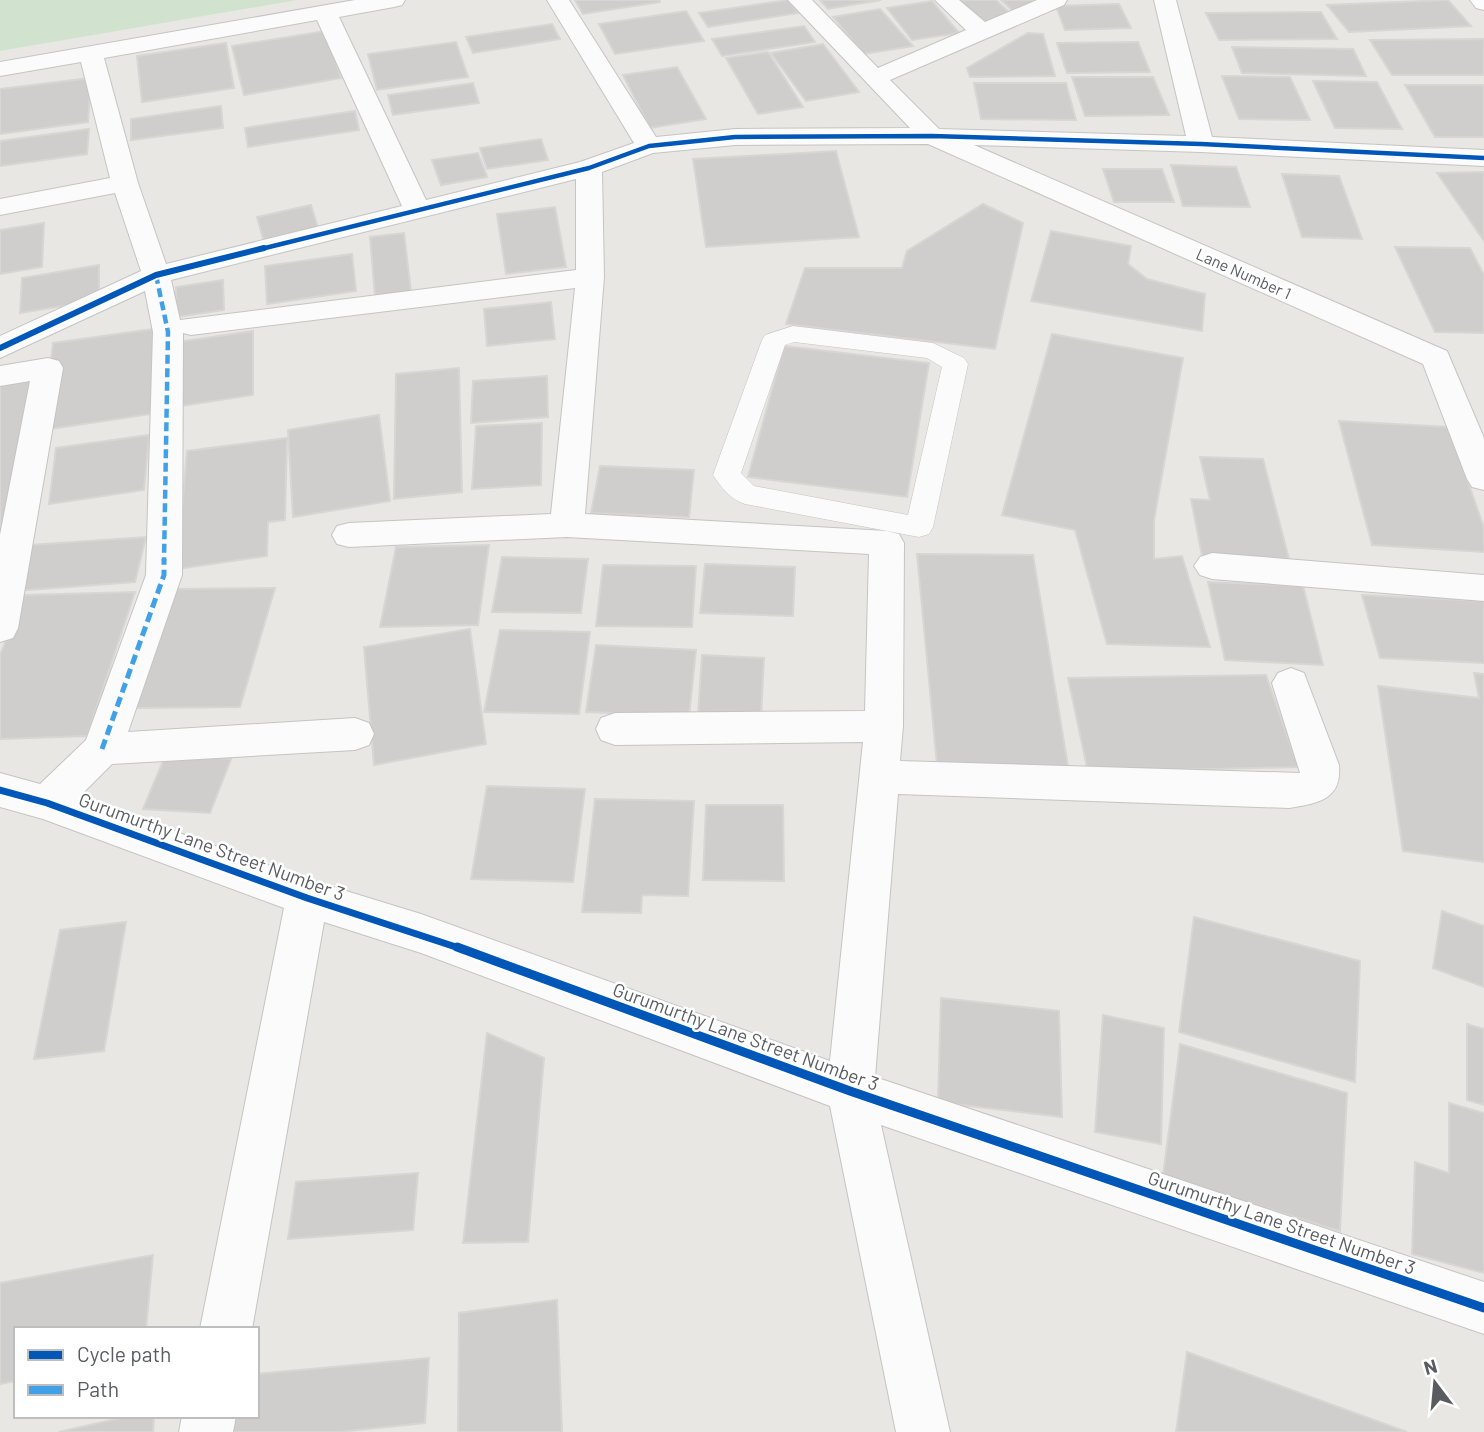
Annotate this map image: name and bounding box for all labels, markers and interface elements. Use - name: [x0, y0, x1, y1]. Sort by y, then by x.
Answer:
- street label: Lane Number 1: [1194, 244, 1294, 302]
- street label: Gurumurthy Lane Street Number 3: [76, 787, 348, 905]
- street label: Gurumurthy Lane Street Number 3: [610, 977, 882, 1095]
- street label: Gurumurthy Lane Street Number 3: [1145, 1165, 1419, 1279]
- legend: [14, 1327, 259, 1418]
- text: Cycle path: [77, 1341, 171, 1366]
- north arrow: [1400, 1348, 1470, 1418]
- text: N: [1421, 1353, 1439, 1379]
- text: Path: [77, 1376, 119, 1401]

